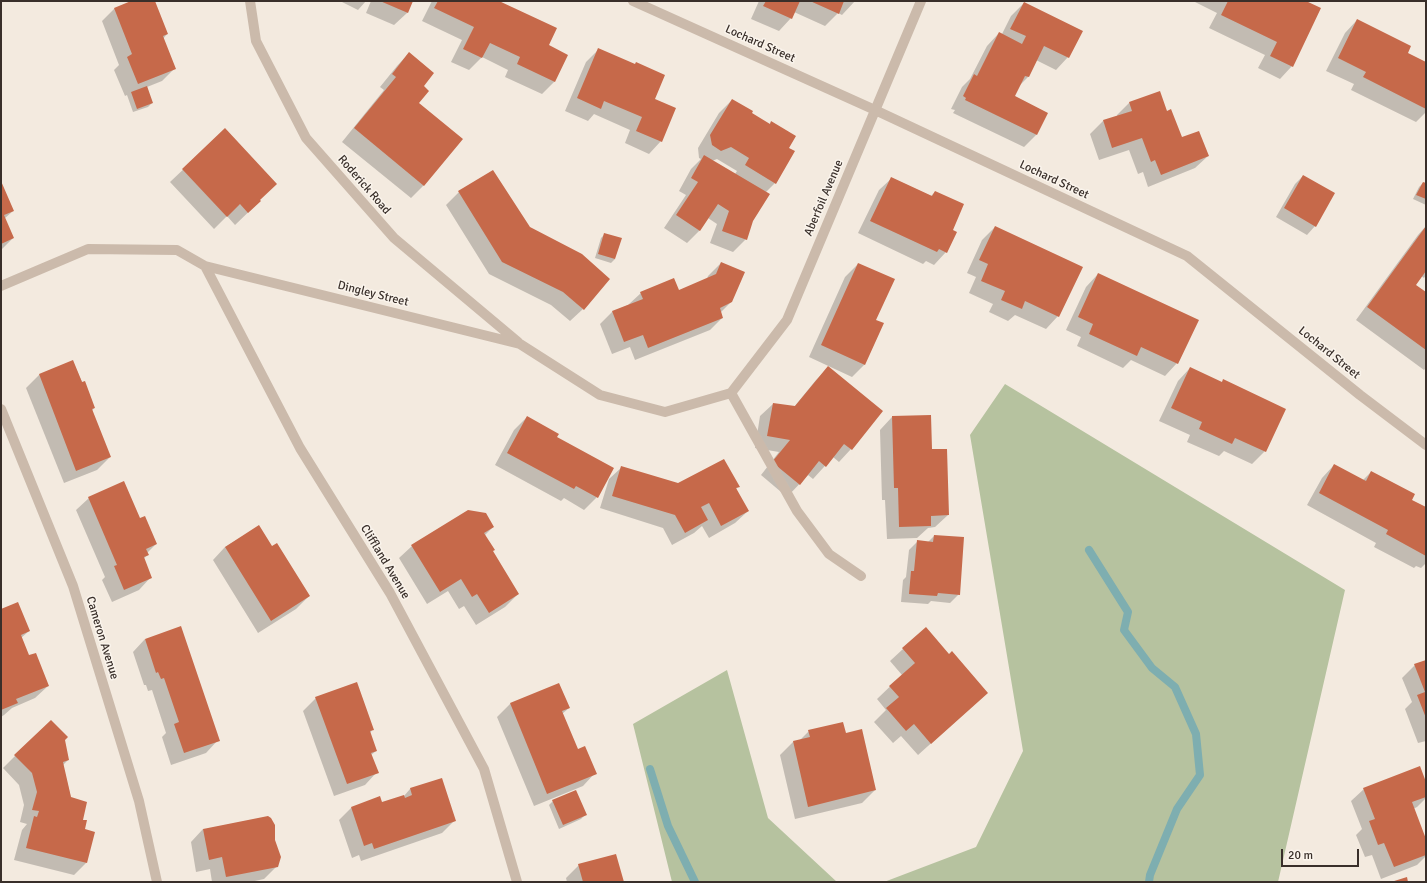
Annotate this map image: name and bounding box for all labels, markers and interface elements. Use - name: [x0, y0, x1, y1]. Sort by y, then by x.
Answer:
- street label: Lochard Street: [723, 22, 797, 66]
- street label: Roderick Road: [334, 153, 394, 217]
- street label: Aberfoil Avenue: [801, 158, 847, 238]
- street label: Lochard Street: [1017, 158, 1091, 202]
- street label: Dingley Street: [336, 278, 410, 310]
- street label: Lochard Street: [1295, 324, 1363, 382]
- street label: Cliffland Avenue: [357, 522, 413, 602]
- street label: Cameron Avenue: [83, 595, 121, 681]
- scale bar: [1283, 841, 1361, 867]
- text: 20 m: [1288, 848, 1313, 863]

